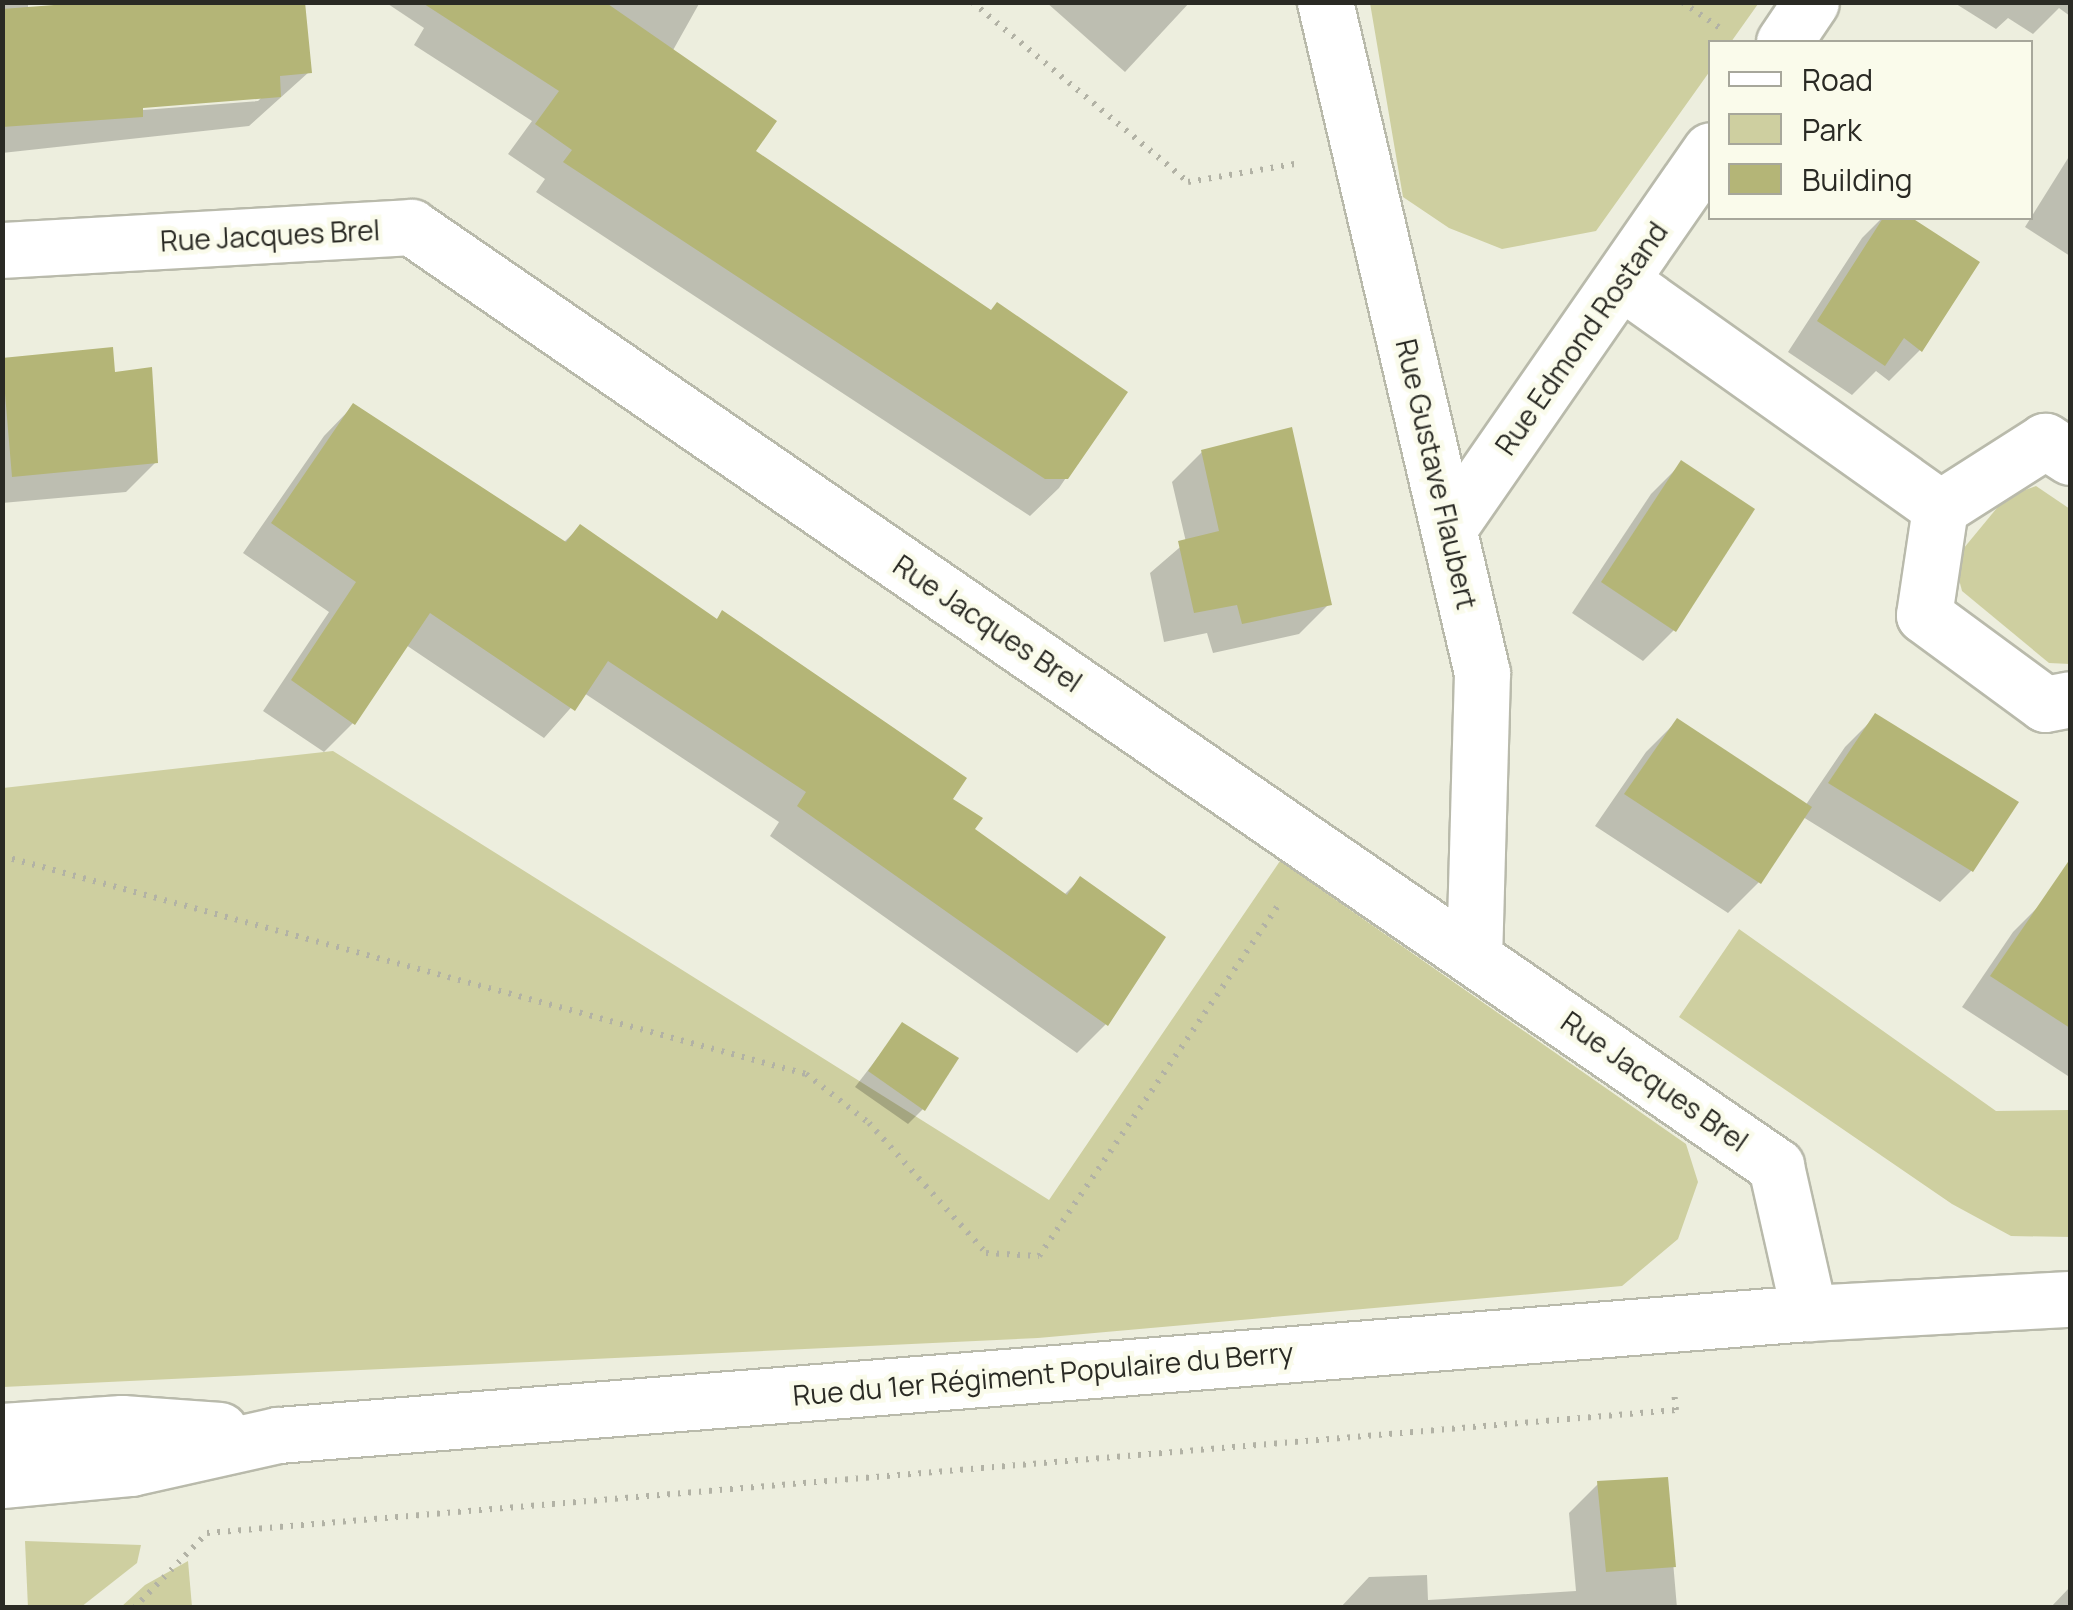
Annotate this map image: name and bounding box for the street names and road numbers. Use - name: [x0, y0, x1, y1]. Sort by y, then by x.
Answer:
- street label: Rue Jacques Brel: [159, 212, 381, 258]
- street label: Rue Edmond Rostand: [1488, 215, 1674, 461]
- street label: Rue Gustave Flaubert: [1390, 336, 1484, 612]
- street label: Rue Jacques Brel: [887, 548, 1089, 698]
- street label: Rue Jacques Brel: [1555, 1004, 1755, 1158]
- street label: Rue du 1er Régiment Populaire du Berry: [791, 1334, 1295, 1412]

